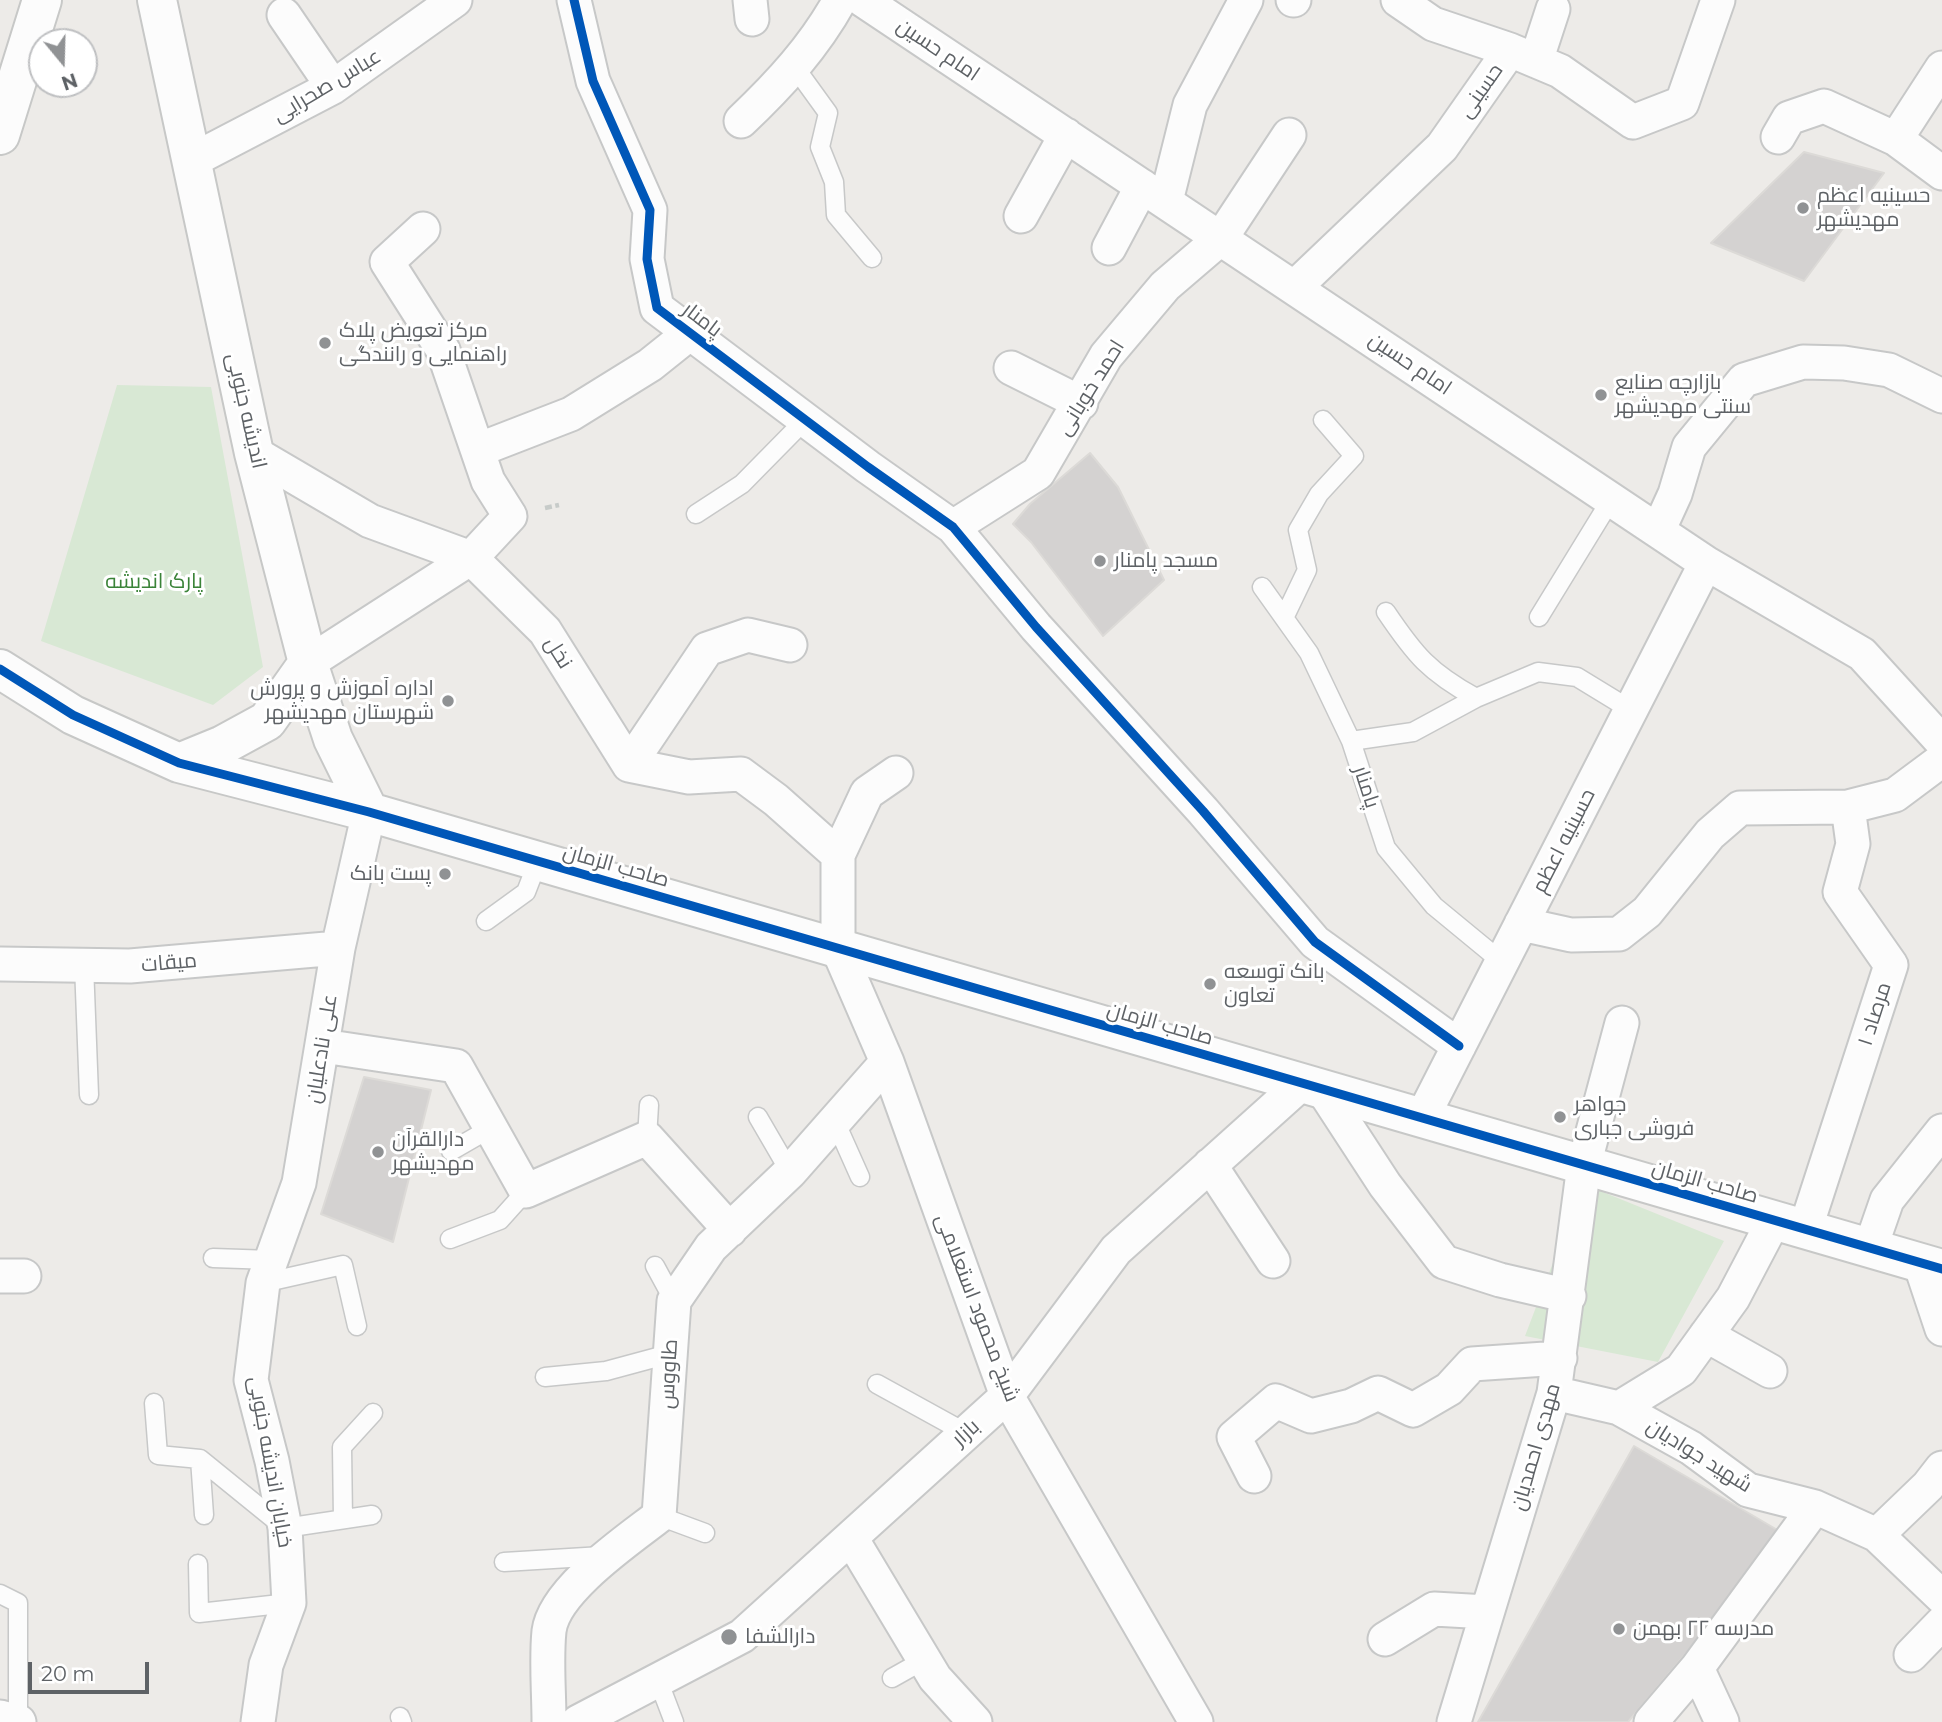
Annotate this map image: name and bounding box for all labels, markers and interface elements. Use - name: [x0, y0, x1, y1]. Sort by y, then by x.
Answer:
- street label: امام حسین: [892, 13, 984, 87]
- north arrow: [28, 28, 98, 98]
- street label: عباس صحرایی: [268, 44, 386, 128]
- street label: حسینی: [1453, 59, 1509, 123]
- text: N: [58, 68, 80, 95]
- place label: حسینیه اعظم مهدیشهر: [1817, 183, 1931, 233]
- marker: حسینیه اعظم مهدیشهر: [1795, 200, 1811, 216]
- street label: پامنار: [677, 297, 727, 343]
- place label: مرکز تعویض پلاک راهنمایی و رانندگی: [339, 318, 507, 368]
- street label: امام حسین: [1364, 327, 1456, 401]
- marker: مرکز تعویض پلاک راهنمایی و رانندگی: [317, 335, 333, 351]
- street label: احمد خوبانی: [1052, 336, 1130, 440]
- street label: اندیشه جنوبی: [220, 351, 272, 471]
- place label: بازارچه صنایع سنتی مهدیشهر: [1615, 370, 1751, 420]
- marker: بازارچه صنایع سنتی مهدیشهر: [1593, 387, 1609, 403]
- place label: مسجد پامنار: [1114, 548, 1218, 574]
- marker: مسجد پامنار: [1092, 553, 1108, 569]
- park label: پارک اندیشه: [105, 569, 203, 595]
- street label: نخل: [539, 632, 577, 674]
- place label: اداره آموزش و پرورش شهرستان مهدیشهر: [250, 676, 434, 726]
- marker: اداره آموزش و پرورش شهرستان مهدیشهر: [440, 693, 456, 709]
- street label: پامنار: [1347, 763, 1385, 811]
- street label: حسینیه اعظم: [1527, 785, 1601, 897]
- street label: صاحب الزمان: [560, 839, 672, 893]
- place label: پست بانک: [350, 861, 431, 887]
- marker: پست بانک: [437, 866, 453, 882]
- street label: میقات: [140, 948, 198, 978]
- place label: بانک توسعه تعاون: [1224, 959, 1325, 1009]
- marker: بانک توسعه تعاون: [1202, 976, 1218, 992]
- street label: مرصاد ۱: [1853, 979, 1897, 1049]
- street label: علی نادعلیان: [301, 993, 343, 1105]
- street label: صاحب الزمان: [1104, 997, 1216, 1051]
- place label: جواهر فروشی جباری: [1574, 1092, 1694, 1142]
- marker: جواهر فروشی جباری: [1552, 1109, 1568, 1125]
- place label: دارالقرآن مهدیشهر: [392, 1127, 474, 1177]
- marker: دارالقرآن مهدیشهر: [370, 1144, 386, 1160]
- street label: صاحب الزمان: [1649, 1155, 1761, 1209]
- street label: شیخ محمود استعلامی: [930, 1211, 1024, 1405]
- street label: طاووس: [655, 1338, 683, 1410]
- street label: خیابان اندیشه جنوبی: [243, 1375, 297, 1549]
- street label: مهدی احمدیان: [1506, 1380, 1566, 1514]
- street label: بازار: [947, 1414, 985, 1452]
- street label: شهید جوادیان: [1642, 1414, 1756, 1498]
- place label: مدرسه ۲۲ بهمن: [1633, 1616, 1774, 1642]
- marker: مدرسه ۲۲ بهمن: [1611, 1621, 1627, 1637]
- place label: دارالشفا: [745, 1624, 815, 1650]
- marker: دارالشفا: [719, 1627, 739, 1647]
- scale bar: [32, 1648, 152, 1692]
- text: 20 m: [41, 1661, 95, 1686]

